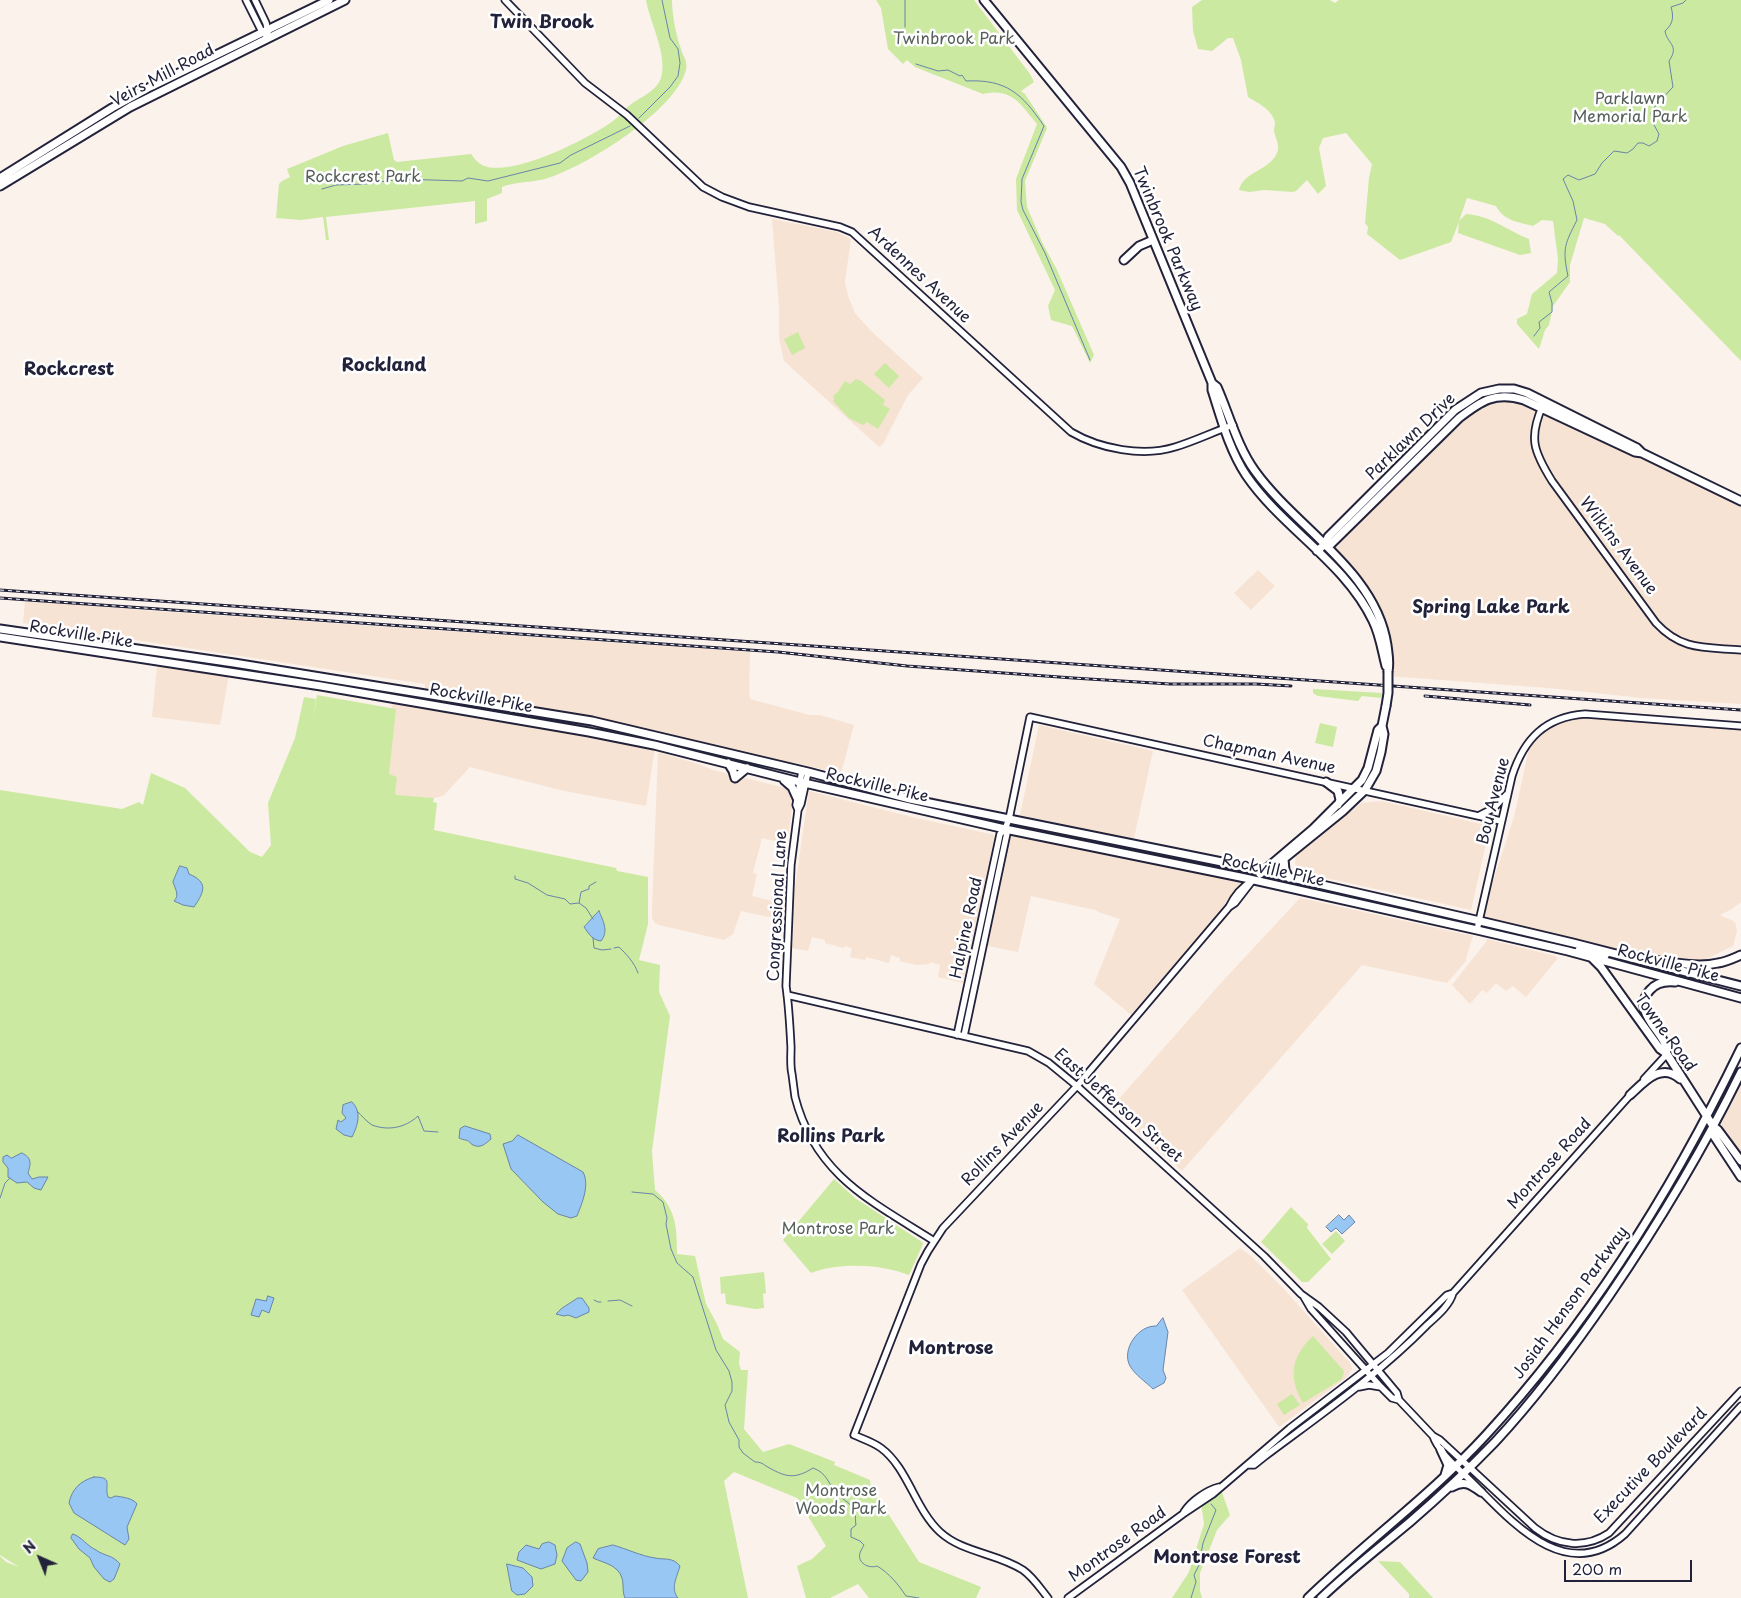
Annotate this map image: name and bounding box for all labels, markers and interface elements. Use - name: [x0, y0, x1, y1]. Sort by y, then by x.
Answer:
- district label: Twin Brook: [490, 12, 594, 34]
- park label: Twinbrook Park: [893, 30, 1015, 50]
- street label: Veirs Mill Road: [108, 41, 218, 111]
- park label: Parklawn Memorial Park: [1572, 90, 1688, 128]
- street label: Twinbrook Parkway: [1128, 164, 1206, 314]
- park label: Rockcrest Park: [305, 168, 421, 188]
- street label: Ardennes Avenue: [864, 222, 974, 328]
- district label: Rockland: [341, 355, 427, 377]
- district label: Rockcrest: [24, 359, 114, 381]
- street label: Parklawn Drive: [1362, 390, 1460, 484]
- street label: Wilkins Avenue: [1575, 494, 1661, 598]
- district label: Spring Lake Park: [1412, 597, 1570, 619]
- street label: Rockville Pike: [28, 617, 134, 653]
- street label: Rockville Pike: [428, 680, 534, 718]
- street label: Chapman Avenue: [1201, 732, 1337, 778]
- street label: Bou Avenue: [1474, 756, 1514, 846]
- street label: Rockville Pike: [824, 765, 930, 807]
- street label: Congressional Lane: [764, 830, 792, 982]
- street label: Rockville Pike: [1220, 851, 1326, 891]
- street label: Halpine Road: [947, 875, 987, 981]
- street label: Rockville Pike: [1615, 941, 1721, 987]
- street label: Towne Road: [1630, 990, 1700, 1076]
- street label: East Jefferson Street: [1050, 1045, 1186, 1167]
- street label: Rollins Avenue: [958, 1098, 1048, 1190]
- street label: Montrose Road: [1504, 1115, 1596, 1213]
- district label: Rollins Park: [777, 1126, 885, 1148]
- park label: Montrose Park: [782, 1220, 894, 1240]
- street label: Josiah Henson Parkway: [1509, 1223, 1633, 1383]
- district label: Montrose: [908, 1338, 994, 1360]
- street label: Executive Boulevard: [1591, 1404, 1711, 1528]
- park label: Montrose Woods Park: [796, 1482, 886, 1520]
- street label: Montrose Road: [1066, 1503, 1170, 1587]
- north arrow: [15, 1533, 65, 1583]
- text: N: [18, 1535, 41, 1558]
- district label: Montrose Forest: [1153, 1547, 1301, 1569]
- scale bar: [1566, 1550, 1694, 1582]
- text: 200 m: [1572, 1557, 1622, 1580]

